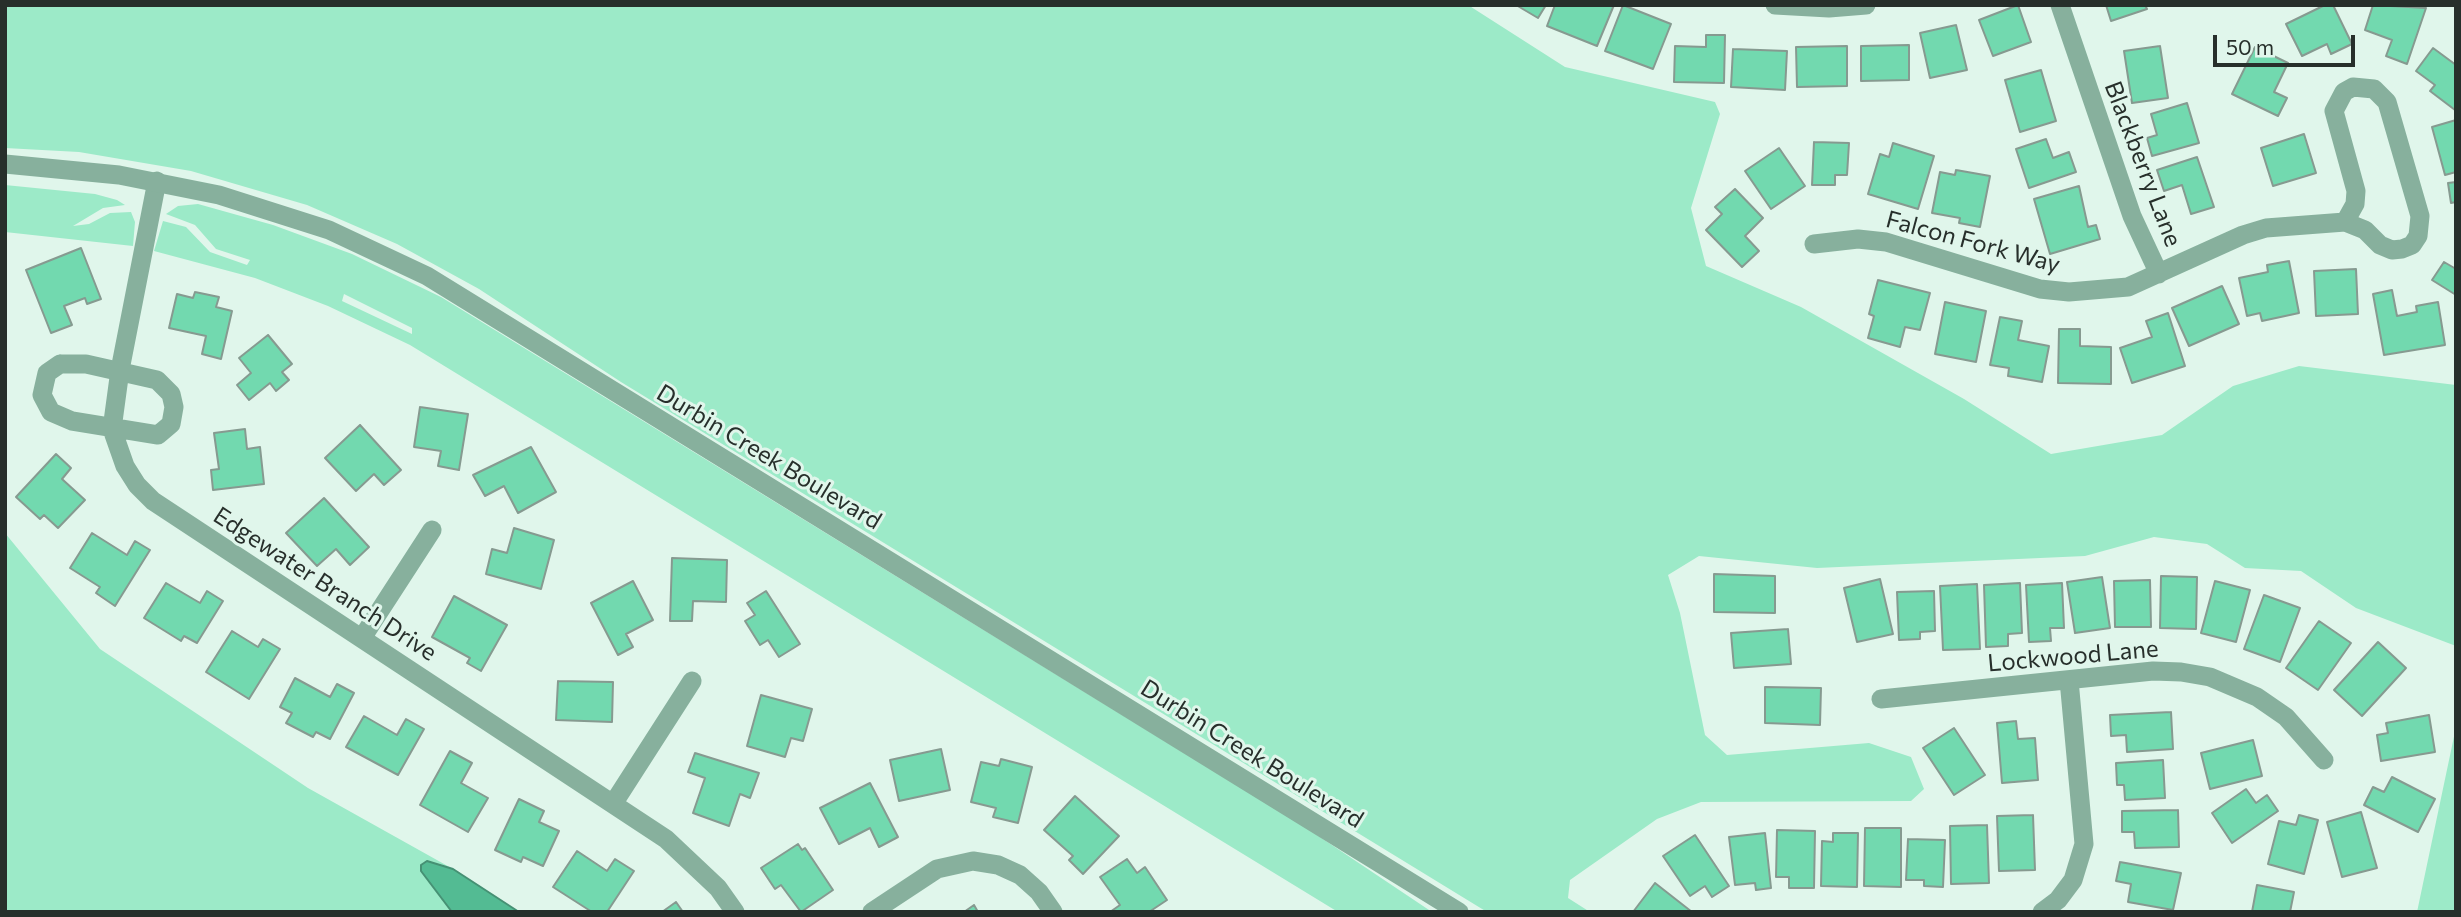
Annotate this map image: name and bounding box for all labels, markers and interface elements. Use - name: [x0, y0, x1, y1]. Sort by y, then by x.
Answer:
- scale bar: [2216, 21, 2358, 65]
- text: 50 m: [2226, 34, 2274, 59]
- street label: Blackberry Lane: [2098, 77, 2188, 251]
- street label: Falcon Fork Way: [1883, 205, 2063, 279]
- street label: Durbin Creek Boulevard: [651, 378, 887, 536]
- street label: Edgewater Branch Drive: [208, 501, 442, 667]
- street label: Lockwood Lane: [1986, 634, 2160, 678]
- street label: Durbin Creek Boulevard: [1135, 674, 1369, 834]

